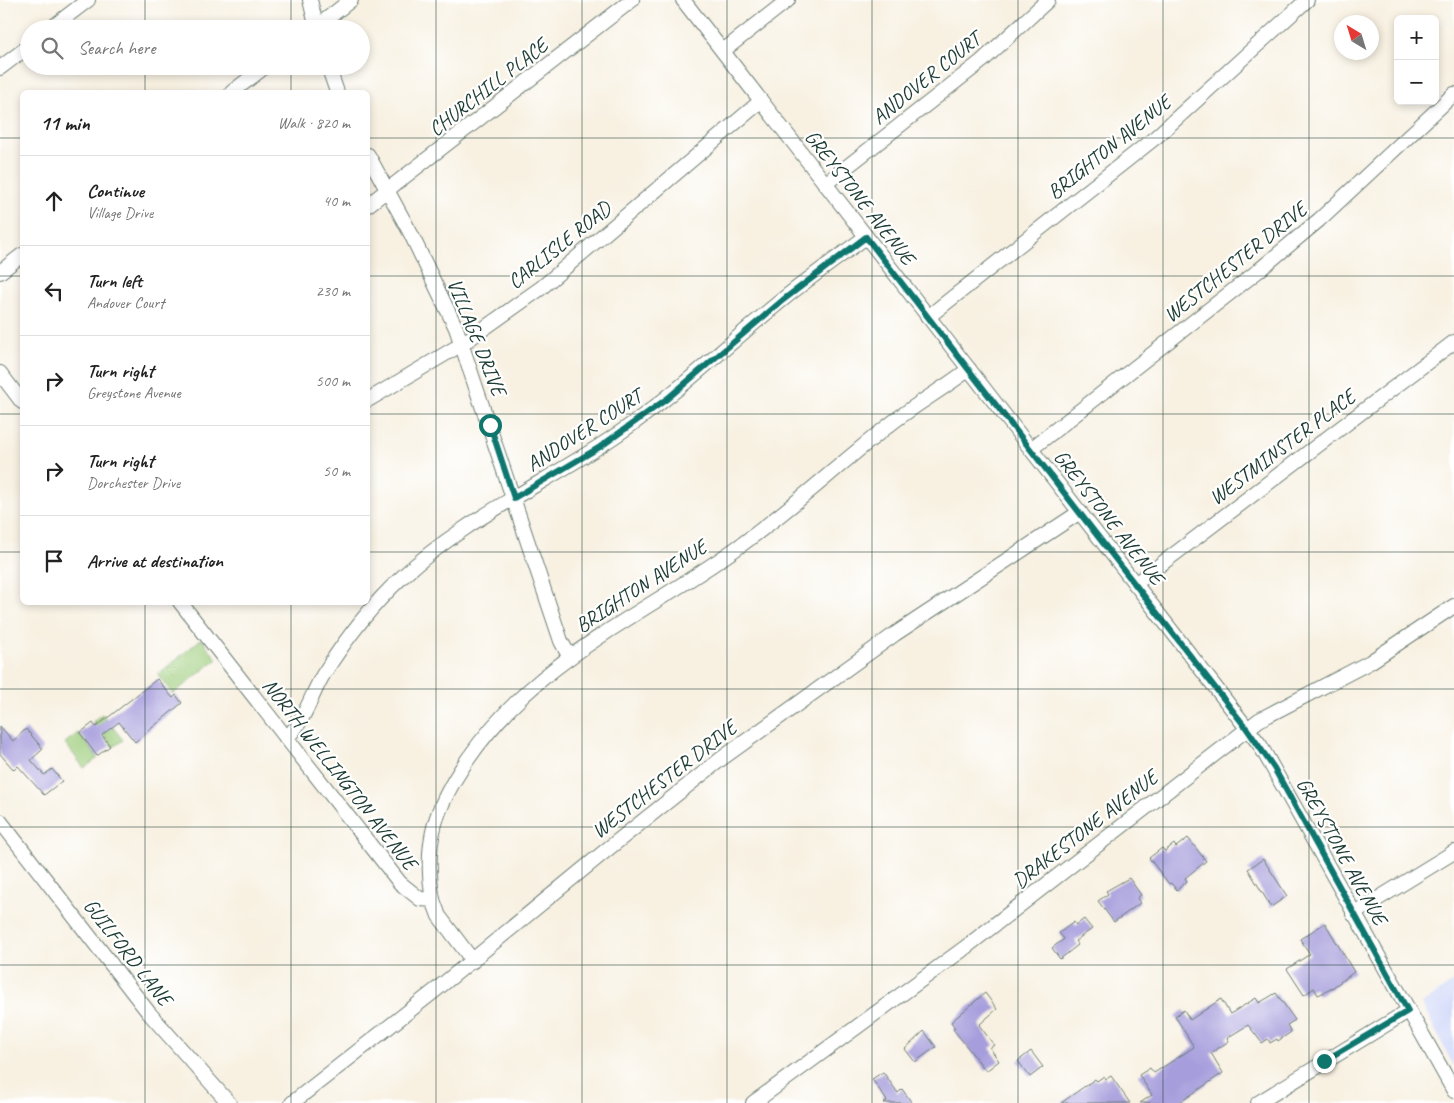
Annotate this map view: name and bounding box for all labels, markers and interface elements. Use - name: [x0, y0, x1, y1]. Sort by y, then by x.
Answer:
- north arrow: [1334, 15, 1379, 60]
- map controls: [1394, 15, 1439, 105]
- button: +: [1394, 15, 1439, 60]
- search box: [20, 20, 370, 75]
- street label: ANDOVER COURT: [866, 23, 989, 130]
- street label: CHURCHILL PLACE: [423, 31, 555, 142]
- icon: search: [38, 34, 66, 62]
- text: Search here: [78, 36, 155, 60]
- button: −: [1394, 60, 1439, 105]
- street label: BRIGHTON AVENUE: [1042, 88, 1178, 205]
- text: 11 min: [40, 110, 90, 136]
- text: Walk · 820 m: [278, 113, 350, 133]
- street label: GREYSTONE AVENUE: [799, 124, 923, 272]
- text: Continue: [87, 179, 144, 203]
- icon: ahead: [40, 187, 68, 215]
- text: 40 m: [323, 191, 350, 211]
- street label: CARLISLE ROAD: [502, 194, 617, 295]
- street label: WESTCHESTER DRIVE: [1158, 195, 1314, 328]
- text: Village Drive: [87, 203, 153, 223]
- text: Turn left: [87, 269, 142, 293]
- street label: VILLAGE DRIVE: [442, 275, 513, 402]
- icon: left: [40, 277, 68, 305]
- text: 230 m: [316, 281, 350, 301]
- text: Andover Court: [87, 293, 164, 313]
- text: Turn right: [87, 359, 154, 383]
- icon: right: [40, 367, 68, 395]
- text: 500 m: [316, 371, 350, 391]
- street label: ANDOVER COURT: [521, 381, 650, 477]
- street label: WESTMINSTER PLACE: [1204, 382, 1362, 510]
- text: Greystone Avenue: [87, 383, 181, 403]
- route start: [479, 414, 502, 437]
- street label: GREYSTONE AVENUE: [1048, 444, 1172, 592]
- text: Turn right: [87, 449, 154, 473]
- icon: right: [40, 457, 68, 485]
- text: 50 m: [323, 461, 350, 481]
- text: Dorchester Drive: [87, 473, 180, 493]
- street label: BRIGHTON AVENUE: [570, 532, 714, 638]
- icon: arrive: [40, 547, 68, 575]
- text: Arrive at destination: [87, 549, 223, 573]
- street label: NORTH WELLINGTON AVENUE: [257, 673, 425, 877]
- street label: WESTCHESTER DRIVE: [586, 713, 744, 844]
- street label: DRAKESTONE AVENUE: [1007, 763, 1165, 894]
- street label: GREYSTONE AVENUE: [1291, 773, 1395, 932]
- street label: GUILFORD LANE: [78, 893, 180, 1013]
- route end: [1313, 1050, 1336, 1073]

